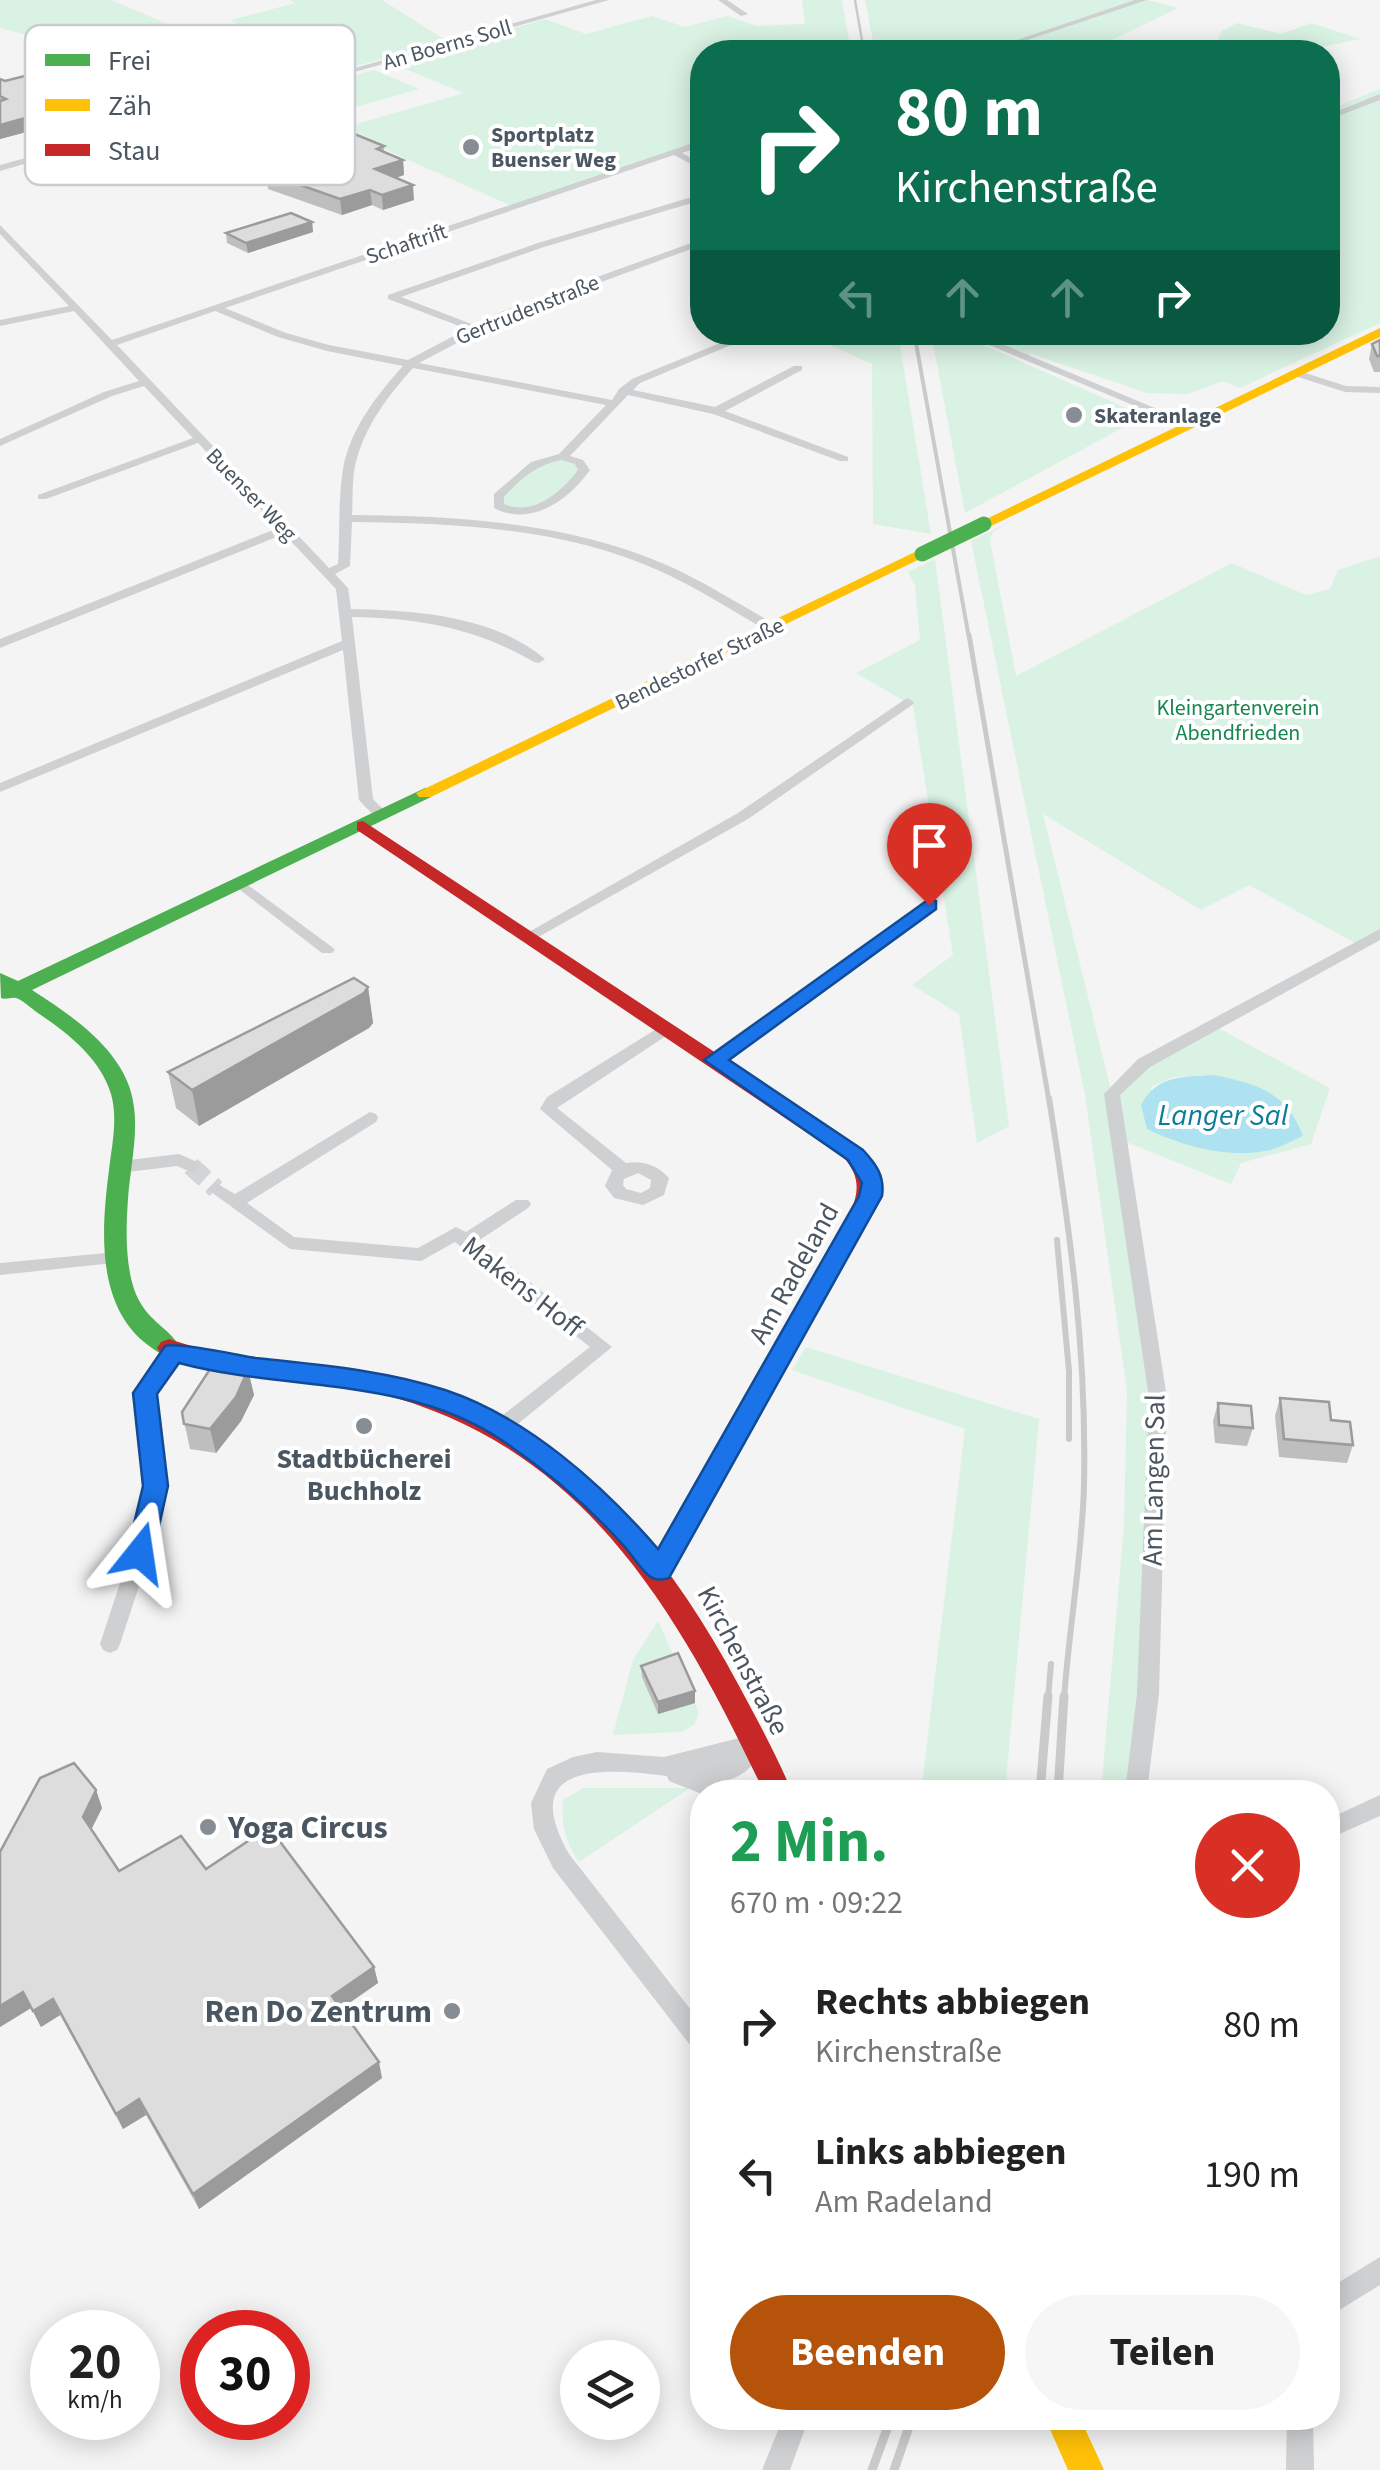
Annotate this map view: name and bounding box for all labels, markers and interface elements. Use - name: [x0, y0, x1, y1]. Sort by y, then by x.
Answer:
- street label: An Boerns Soll: [379, 11, 515, 79]
- legend: [25, 25, 355, 185]
- text: Frei: [108, 41, 151, 81]
- text: 80 m: [895, 63, 1043, 163]
- icon: right: [730, 80, 860, 210]
- text: Zäh: [108, 86, 152, 126]
- place label: Sportplatz Buenser Weg: [491, 119, 616, 176]
- text: Stau: [108, 131, 161, 171]
- marker: Sportplatz Buenser Weg: [460, 136, 482, 158]
- text: Kirchenstraße: [895, 156, 1158, 220]
- street label: Schaftrift: [361, 215, 451, 273]
- street label: Gertrudenstraße: [451, 267, 604, 353]
- icon: left: [830, 270, 885, 325]
- icon: ahead: [935, 270, 990, 325]
- icon: ahead: [1040, 270, 1095, 325]
- icon: right: [1145, 270, 1200, 325]
- place label: Skateranlage: [1094, 400, 1222, 432]
- marker: Skateranlage: [1063, 404, 1085, 426]
- street label: Buenser Weg: [198, 441, 304, 549]
- street label: Bendestorfer Straße: [610, 609, 789, 719]
- park label: Kleingartenverein Abendfrieden: [1156, 692, 1320, 749]
- pin: [887, 803, 972, 906]
- icon: arrive: [902, 818, 957, 873]
- water label: Langer Sal: [1158, 1094, 1289, 1137]
- street label: Am Radeland: [739, 1196, 849, 1351]
- street label: Makens Hoff: [453, 1227, 592, 1347]
- street label: Am Langen Sal: [1133, 1394, 1175, 1566]
- marker: Stadtbücherei Buchholz: [353, 1415, 375, 1437]
- place label: Stadtbücherei Buchholz: [276, 1439, 452, 1511]
- position arrow: [88, 1501, 192, 1605]
- street label: Kirchenstraße: [687, 1579, 799, 1742]
- text: 2 Min.: [730, 1800, 888, 1885]
- place label: Yoga Circus: [227, 1805, 388, 1851]
- button: close: [1195, 1813, 1300, 1918]
- marker: Yoga Circus: [197, 1816, 219, 1838]
- text: 670 m · 09:22: [730, 1880, 903, 1926]
- text: Rechts abbiegen: [815, 1975, 1090, 2029]
- place label: Ren Do Zentrum: [205, 1989, 432, 2035]
- icon: right: [730, 1998, 785, 2053]
- text: 80 m: [1223, 1998, 1300, 2052]
- marker: Ren Do Zentrum: [441, 2000, 463, 2022]
- text: Kirchenstraße: [815, 2029, 1002, 2075]
- text: Links abbiegen: [815, 2125, 1067, 2179]
- icon: left: [730, 2148, 785, 2203]
- text: 190 m: [1204, 2148, 1300, 2202]
- text: Am Radeland: [815, 2179, 993, 2225]
- button: Beenden: [730, 2295, 1005, 2410]
- button: Teilen: [1025, 2295, 1300, 2410]
- speed limit sign: 30: [180, 2310, 310, 2440]
- text: 20: [69, 2327, 121, 2398]
- map controls: [560, 2340, 660, 2440]
- button: layers: [560, 2340, 660, 2440]
- text: km/h: [67, 2382, 123, 2418]

